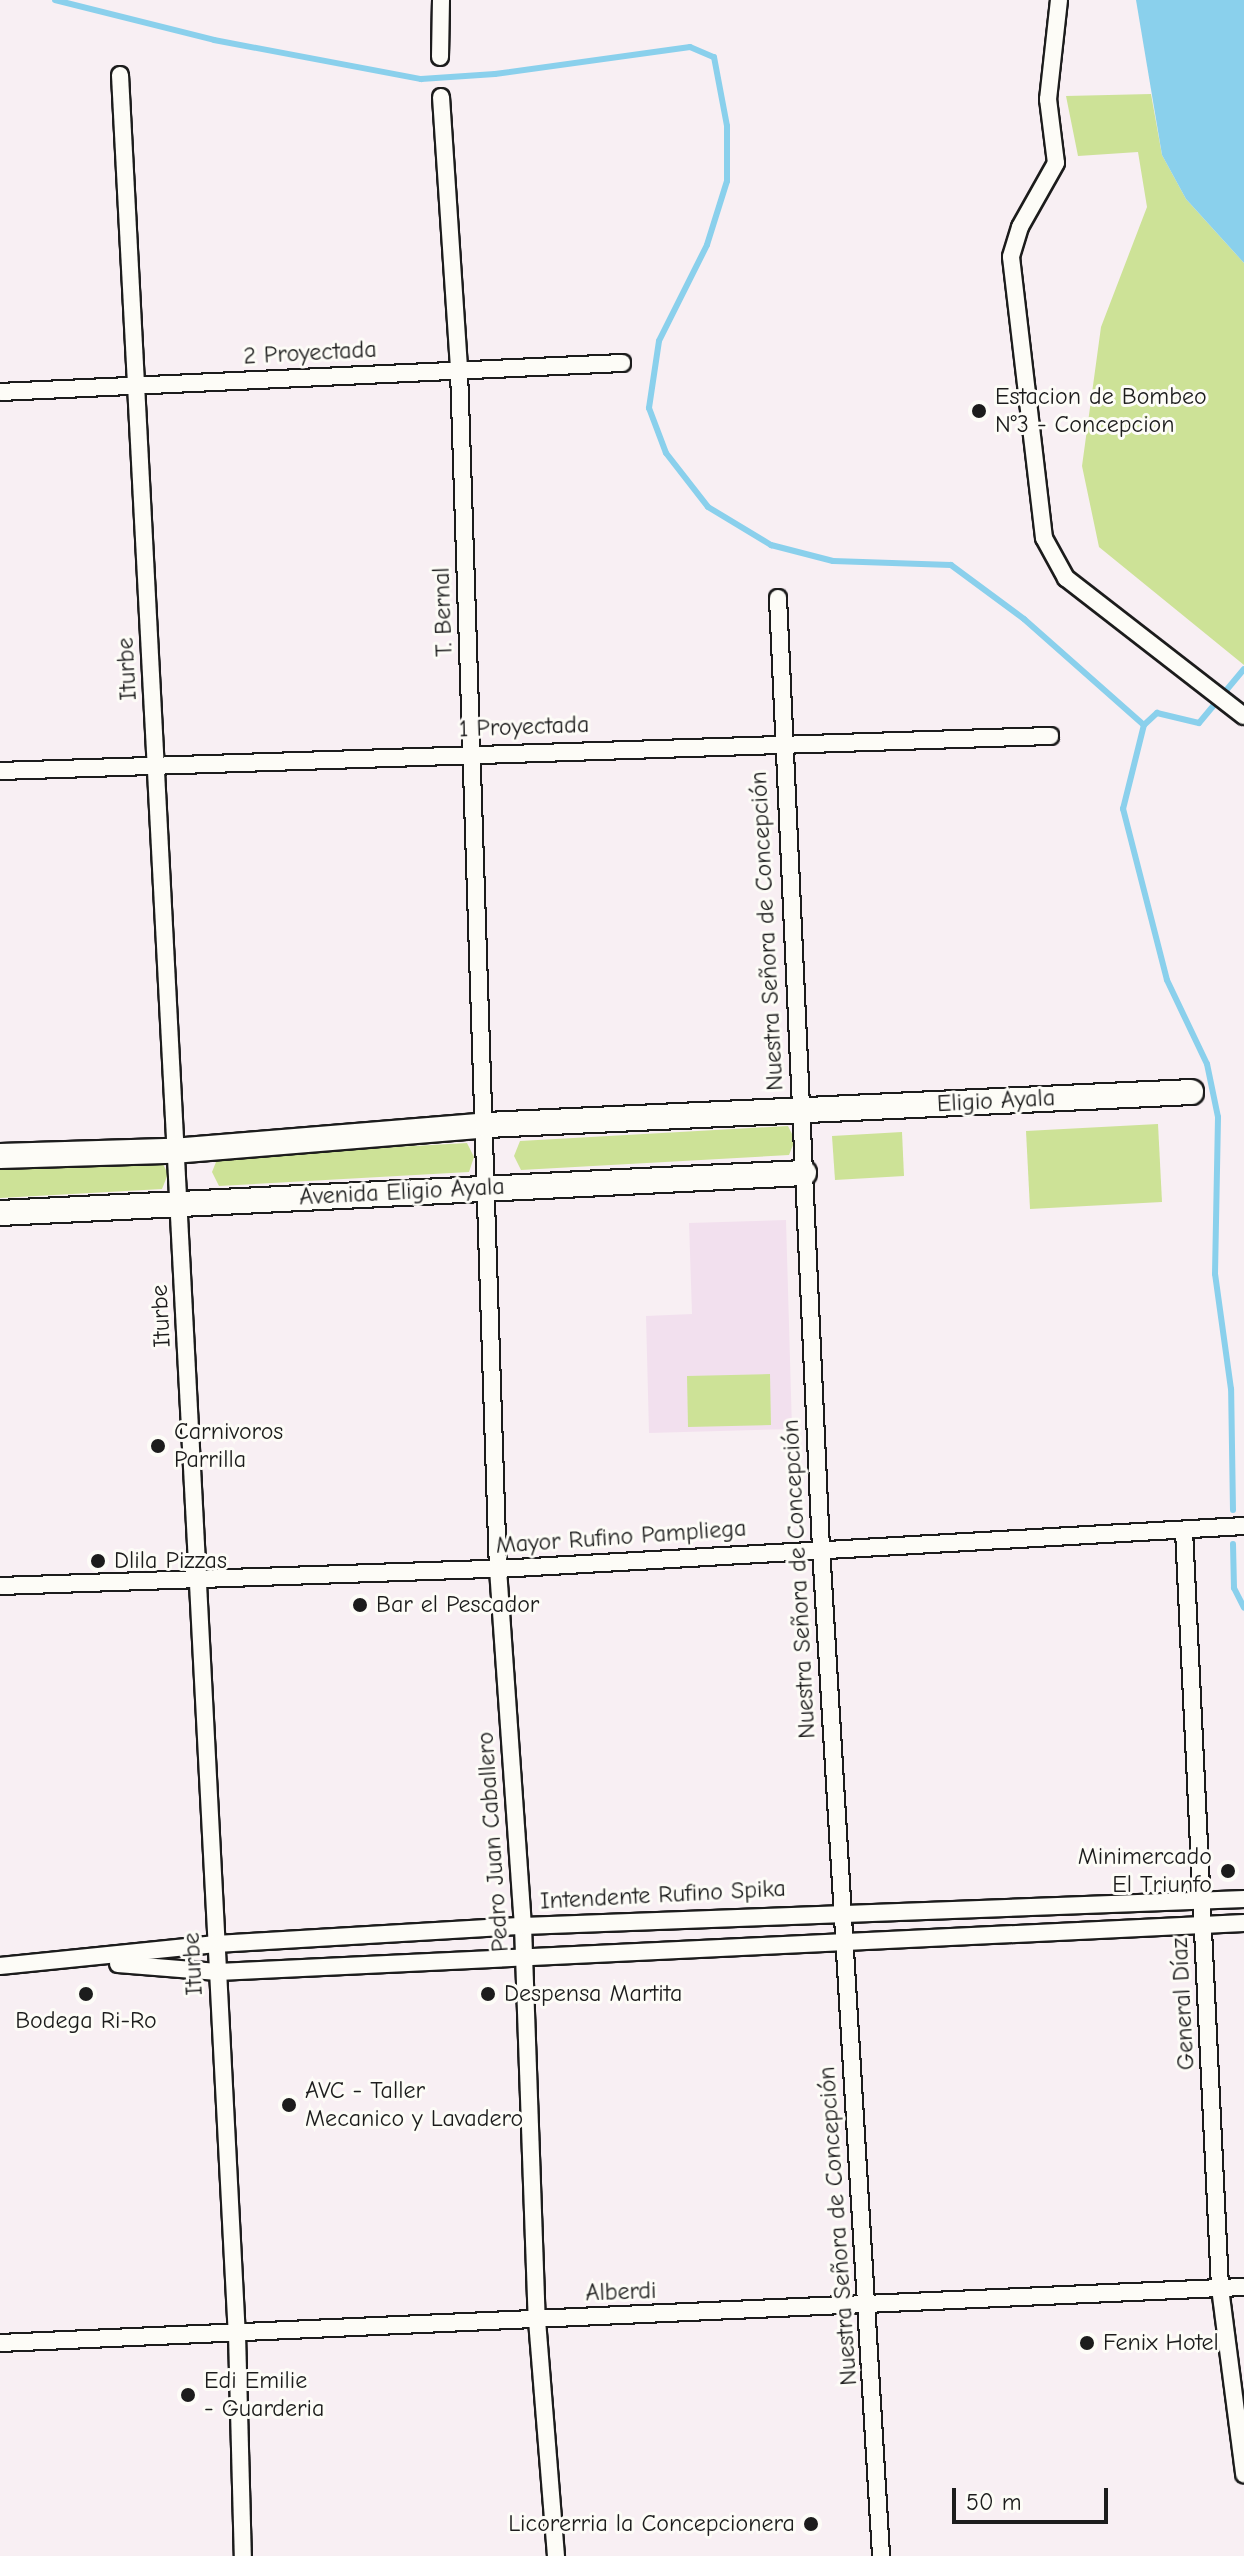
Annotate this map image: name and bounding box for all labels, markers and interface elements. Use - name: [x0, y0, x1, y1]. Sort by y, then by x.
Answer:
- street label: 2 Proyectada: [243, 335, 377, 371]
- place label: Estacion de Bombeo N°3 - Concepcion: [995, 383, 1207, 439]
- marker: Estacion de Bombeo N°3 - Concepcion: [970, 402, 988, 420]
- street label: T. Bernal: [427, 567, 459, 657]
- street label: Iturbe: [111, 637, 143, 701]
- street label: 1 Proyectada: [458, 710, 590, 744]
- street label: Nuestra Señora de Concepción: [744, 771, 790, 1091]
- street label: Eligio Ayala: [936, 1084, 1056, 1118]
- street label: Avenida Eligio Ayala: [299, 1172, 505, 1212]
- street label: Iturbe: [145, 1284, 177, 1348]
- place label: Carnivoros Parrilla: [174, 1418, 283, 1474]
- street label: Nuestra Señora de Concepción: [776, 1419, 822, 1739]
- marker: Carnivoros Parrilla: [149, 1437, 167, 1455]
- street label: Mayor Rufino Pampliega: [495, 1514, 747, 1560]
- place label: Dlila Pizzas: [114, 1547, 227, 1575]
- marker: Dlila Pizzas: [89, 1552, 107, 1570]
- place label: Bar el Pescador: [376, 1591, 539, 1619]
- marker: Bar el Pescador: [351, 1596, 369, 1614]
- street label: Pedro Juan Caballero: [471, 1731, 515, 1953]
- place label: Minimercado El Triunfo: [1078, 1843, 1212, 1899]
- marker: Minimercado El Triunfo: [1219, 1862, 1237, 1880]
- street label: Intendente Rufino Spika: [539, 1874, 787, 1916]
- street label: Iturbe: [177, 1932, 209, 1996]
- street label: General Díaz: [1165, 1937, 1201, 2071]
- place label: Despensa Martita: [504, 1980, 682, 2008]
- marker: Bodega Ri-Ro: [77, 1985, 95, 2003]
- marker: Despensa Martita: [479, 1985, 497, 2003]
- place label: Bodega Ri-Ro: [15, 2007, 157, 2035]
- street label: Nuestra Señora de Concepción: [812, 2065, 864, 2387]
- place label: AVC - Taller Mecanico y Lavadero: [305, 2077, 523, 2133]
- marker: AVC - Taller Mecanico y Lavadero: [280, 2096, 298, 2114]
- street label: Alberdi: [585, 2276, 657, 2308]
- place label: Fenix Hotel: [1103, 2329, 1219, 2357]
- marker: Fenix Hotel: [1078, 2334, 1096, 2352]
- place label: Edi Emilie - Guarderia: [204, 2367, 324, 2423]
- marker: Edi Emilie - Guarderia: [179, 2386, 197, 2404]
- scale bar: [956, 2472, 1112, 2522]
- text: 50 m: [966, 2488, 1022, 2516]
- place label: Licorerria la Concepcionera: [508, 2510, 795, 2538]
- marker: Licorerria la Concepcionera: [802, 2515, 820, 2533]

